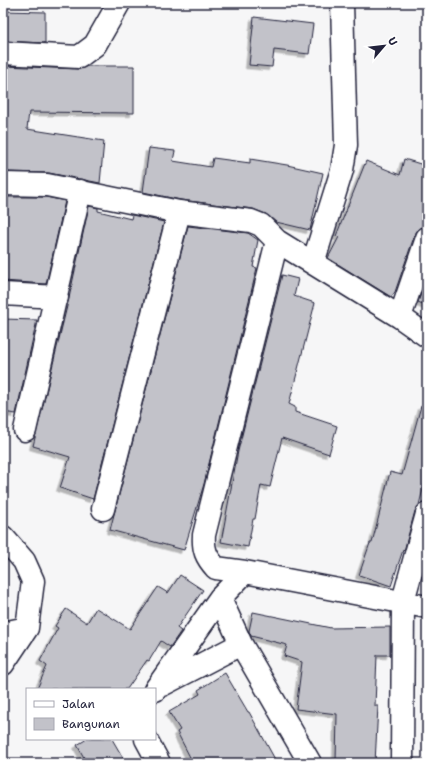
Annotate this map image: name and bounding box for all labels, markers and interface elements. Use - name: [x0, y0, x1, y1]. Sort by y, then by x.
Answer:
- north arrow: [364, 26, 404, 66]
- text: U: [384, 35, 401, 48]
- legend: [26, 688, 156, 740]
- text: Jalan: [62, 696, 95, 712]
- text: Bangunan: [62, 716, 120, 732]

